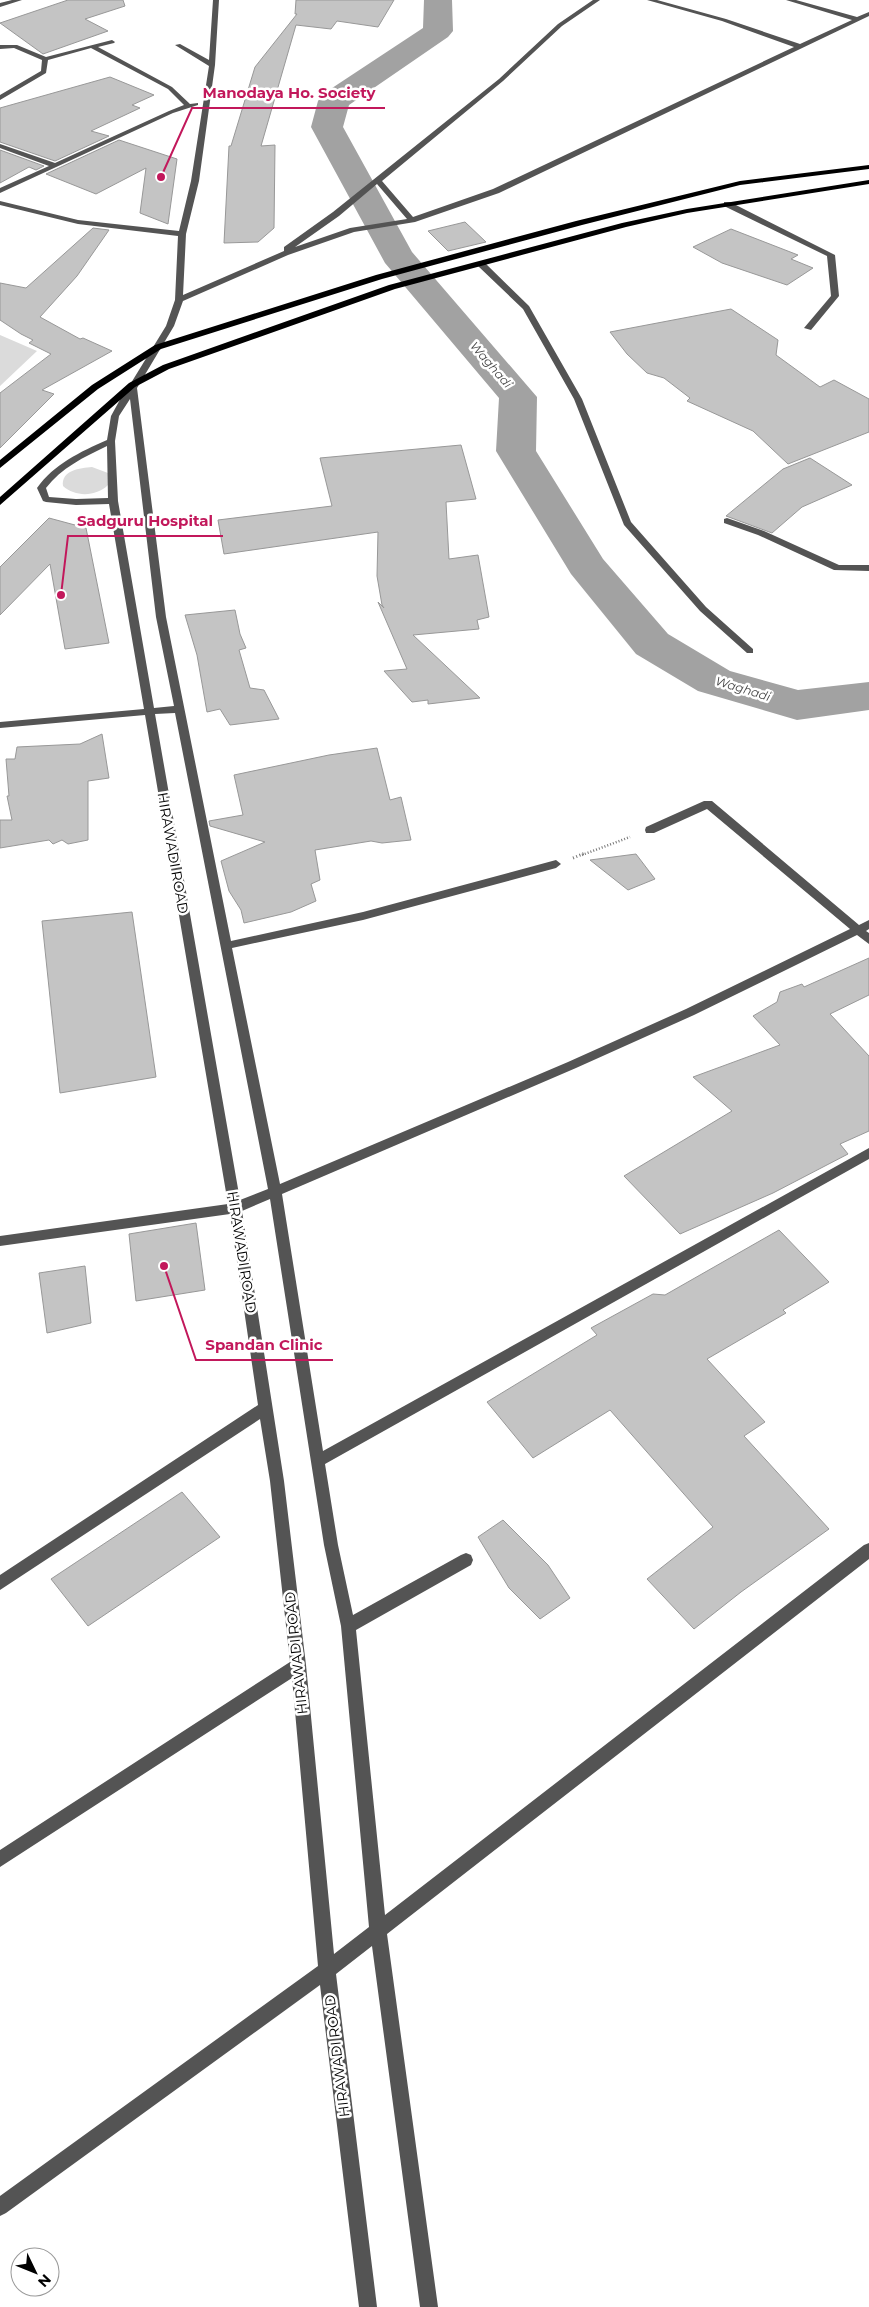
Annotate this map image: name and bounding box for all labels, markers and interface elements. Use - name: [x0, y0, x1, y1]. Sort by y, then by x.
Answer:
- callout: Manodaya Ho. Society: [192, 78, 385, 108]
- text: Manodaya Ho. Society: [203, 83, 376, 102]
- water label: Waghadi: [467, 338, 516, 391]
- callout: Sadguru Hospital: [68, 506, 223, 536]
- text: Sadguru Hospital: [77, 511, 213, 530]
- water label: Waghadi: [714, 673, 773, 704]
- street label: HIRAWADI ROAD: [153, 791, 193, 915]
- street label: HIRAWADI ROAD: [223, 1190, 261, 1314]
- callout: Spandan Clinic: [196, 1330, 333, 1360]
- text: Spandan Clinic: [205, 1335, 323, 1354]
- street label: HIRAWADI ROAD: [281, 1591, 311, 1715]
- street label: HIRAWADI ROAD: [321, 1994, 353, 2118]
- north arrow: [10, 2247, 60, 2297]
- text: N: [34, 2271, 55, 2291]

